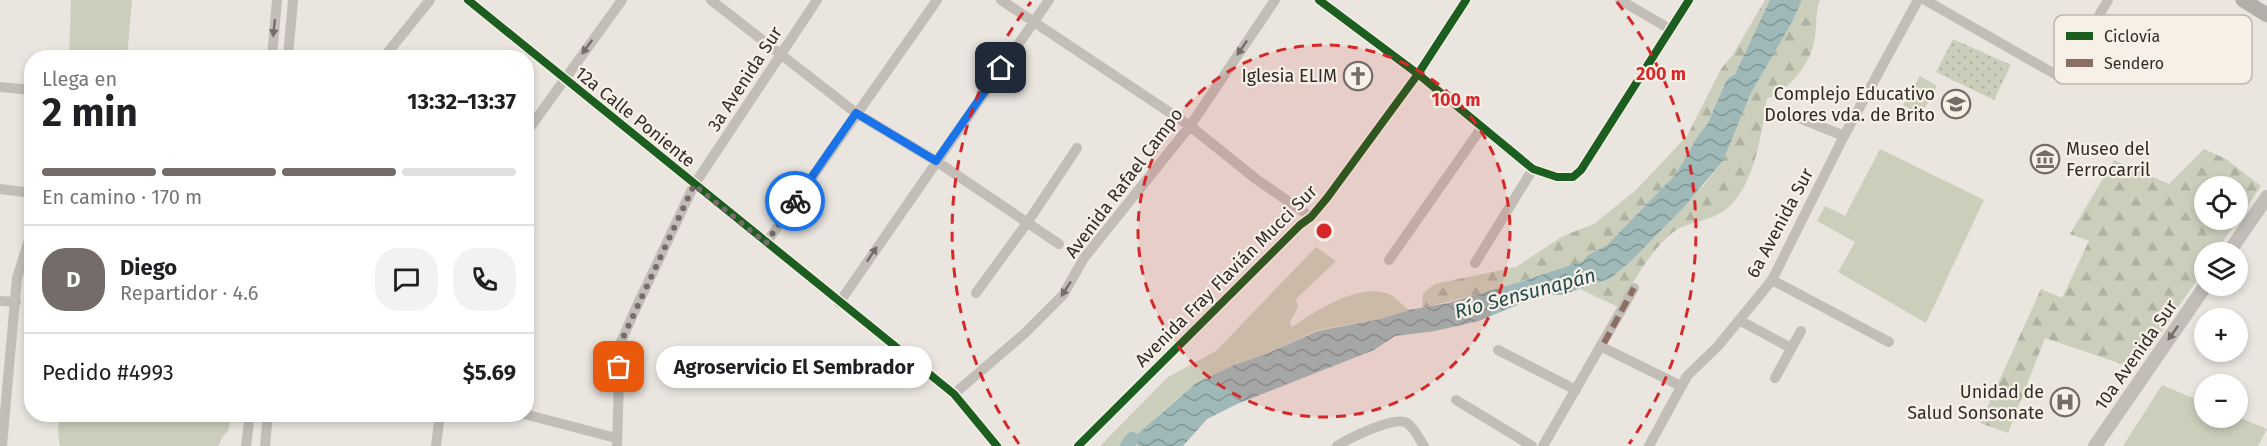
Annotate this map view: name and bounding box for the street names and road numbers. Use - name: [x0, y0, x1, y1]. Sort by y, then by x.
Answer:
- street label: 3a Avenida Sur: [703, 22, 787, 136]
- street label: 12a Calle Poniente: [571, 62, 699, 172]
- street label: Avenida Rafael Campo: [1060, 104, 1188, 262]
- street label: 6a Avenida Sur: [1742, 164, 1818, 282]
- street label: Avenida Fray Flavián Mucci Sur: [1130, 180, 1322, 372]
- street label: 10a Avenida Sur: [2090, 296, 2182, 414]

